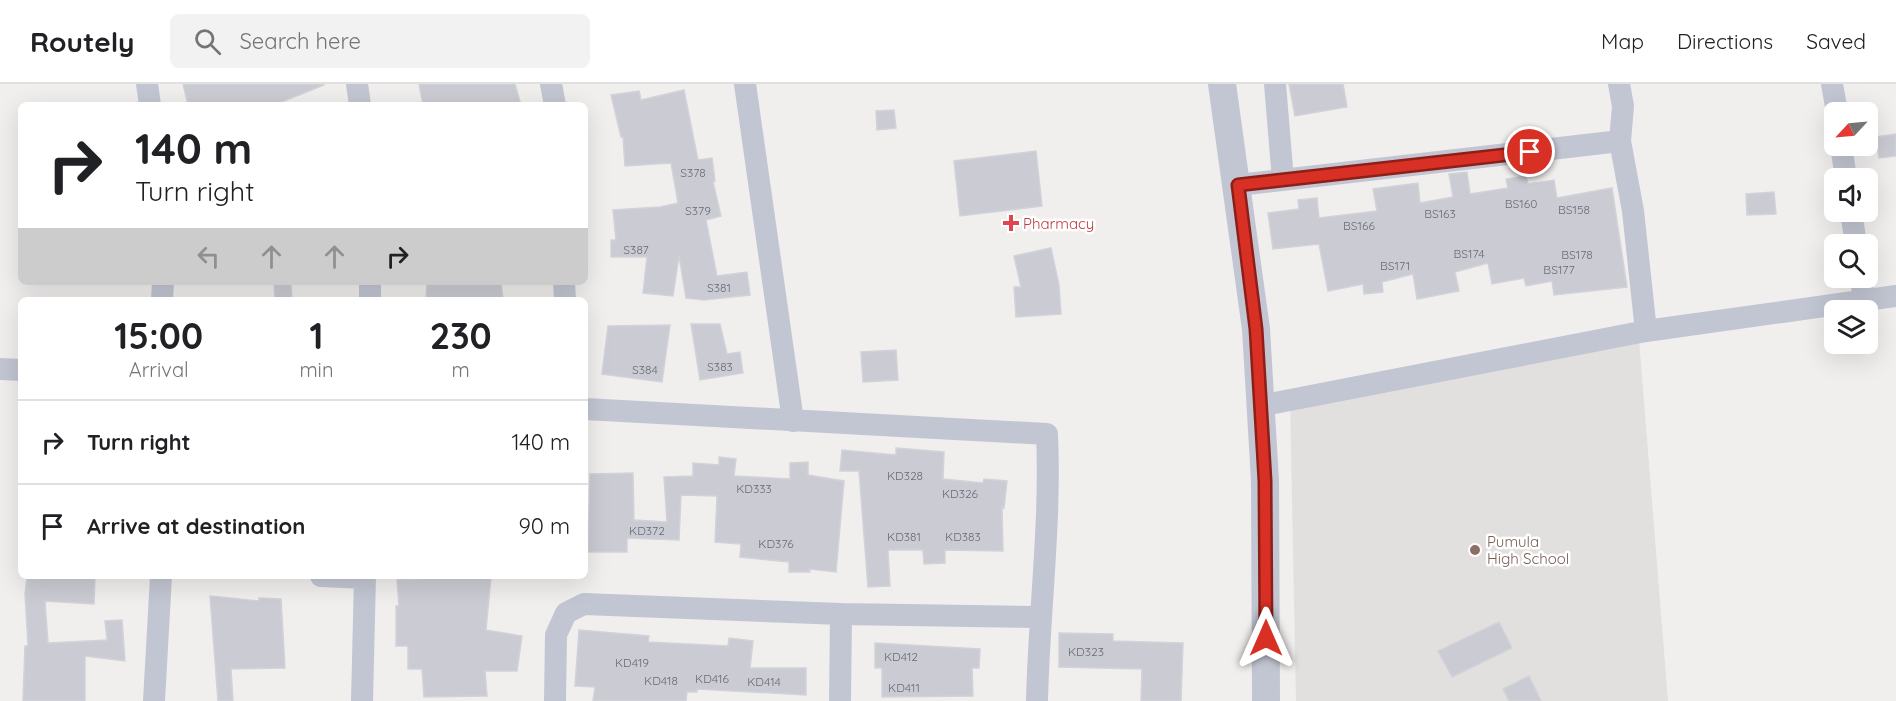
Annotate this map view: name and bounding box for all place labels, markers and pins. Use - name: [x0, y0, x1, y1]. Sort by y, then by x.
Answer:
- pin: [1504, 126, 1555, 177]
- place label: Pharmacy: [1023, 214, 1094, 233]
- marker: Pharmacy: [1004, 216, 1018, 230]
- place label: Pumula High School: [1487, 532, 1569, 568]
- marker: Pumula High School: [1468, 543, 1482, 557]

